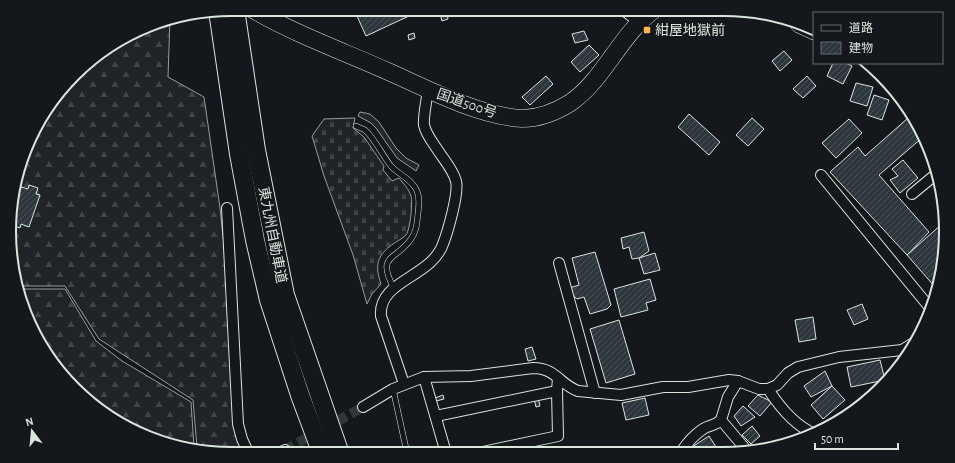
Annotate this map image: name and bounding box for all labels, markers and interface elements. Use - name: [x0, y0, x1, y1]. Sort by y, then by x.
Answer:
- legend: [813, 12, 943, 64]
- text: 道路: [849, 21, 873, 34]
- place label: 紺屋地獄前: [655, 22, 725, 38]
- marker: 紺屋地獄前: [642, 25, 652, 35]
- text: 建物: [849, 41, 873, 54]
- street label: 国道500号: [435, 86, 499, 121]
- street label: 東九州自動車道: [256, 185, 290, 285]
- north arrow: [12, 411, 52, 451]
- text: N: [24, 416, 35, 428]
- scale bar: [815, 425, 898, 451]
- text: 50 m: [821, 433, 844, 445]

